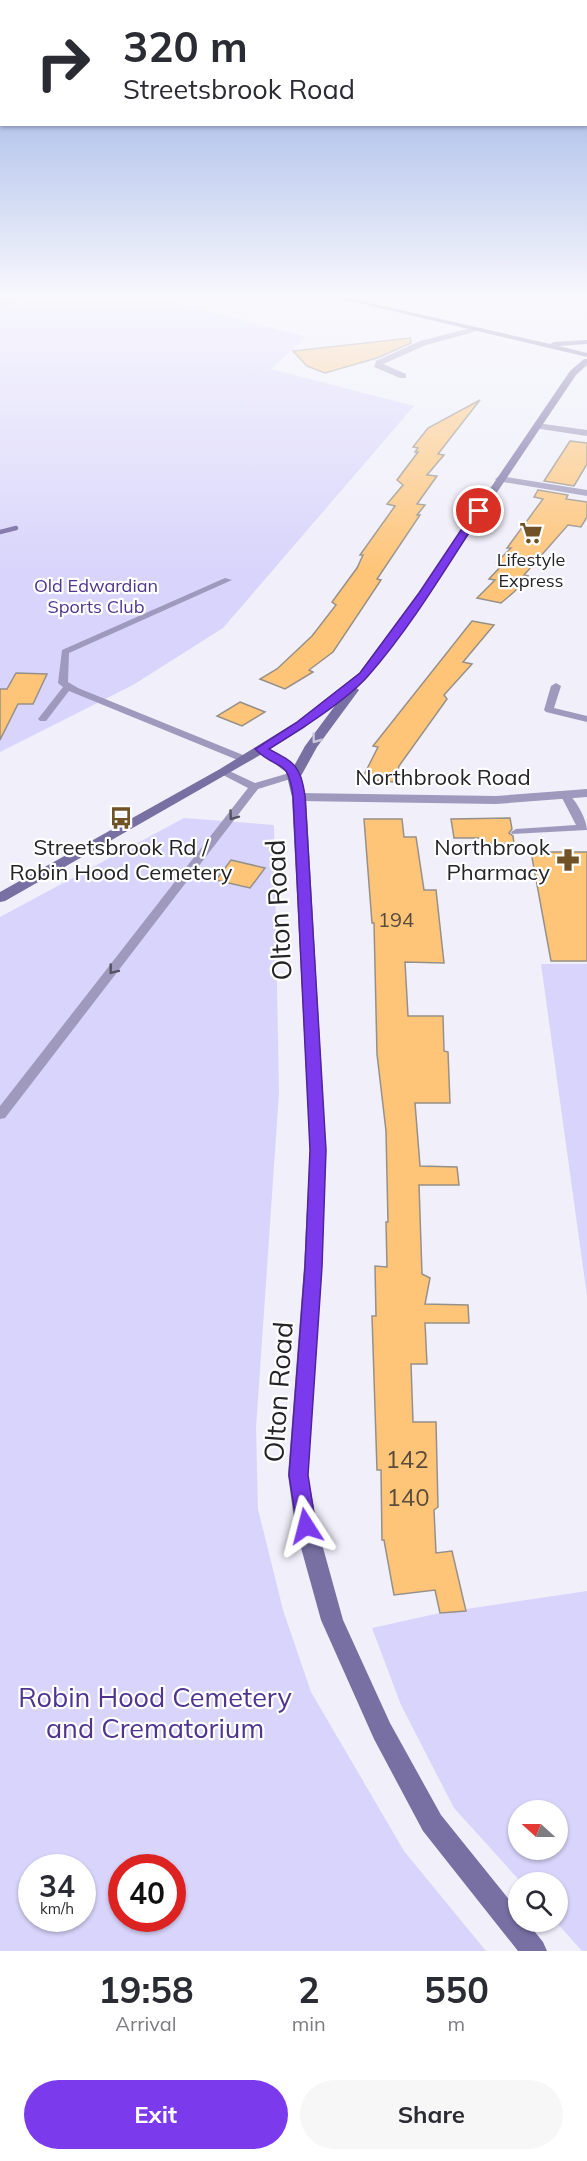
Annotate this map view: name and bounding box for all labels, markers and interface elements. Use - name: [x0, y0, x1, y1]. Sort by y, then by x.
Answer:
- text: 320 m: [123, 20, 248, 73]
- icon: right: [24, 24, 102, 102]
- text: Streetsbrook Road: [123, 72, 355, 106]
- pin: [453, 485, 504, 536]
- icon: arrive: [462, 494, 495, 527]
- supermarket icon: Lifestyle Express: [518, 520, 544, 546]
- place label: Lifestyle Express: [497, 548, 565, 592]
- park label: Old Edwardian Sports Club: [34, 574, 158, 618]
- one-way arrow: [313, 733, 324, 744]
- street label: Northbrook Road: [355, 763, 531, 791]
- bus stop icon: Streetsbrook Rd / Robin Hood Cemetery: [108, 805, 134, 831]
- one-way arrow: [229, 809, 240, 820]
- place label: Streetsbrook Rd / Robin Hood Cemetery: [10, 833, 233, 886]
- place label: Northbrook Pharmacy: [434, 833, 551, 886]
- street label: Olton Road: [257, 839, 299, 981]
- pharmacy icon: Northbrook Pharmacy: [555, 847, 581, 873]
- house number: 194: [378, 907, 414, 932]
- one-way arrow: [110, 963, 121, 974]
- street label: Olton Road: [256, 1320, 300, 1464]
- house number: 142: [385, 1444, 429, 1474]
- house number: 140: [386, 1482, 430, 1512]
- position arrow: [274, 1494, 338, 1558]
- park label: Robin Hood Cemetery and Crematorium: [18, 1680, 292, 1745]
- north arrow: [508, 1800, 568, 1860]
- map controls: [508, 1800, 568, 1932]
- speed limit sign: 40: [108, 1854, 186, 1932]
- text: 34: [39, 1867, 75, 1905]
- button: search: [508, 1872, 568, 1932]
- text: km/h: [40, 1899, 74, 1918]
- text: 19:58: [98, 1967, 194, 2012]
- text: 2: [298, 1967, 320, 2012]
- text: 550: [424, 1967, 489, 2012]
- text: Arrival: [115, 2011, 176, 2036]
- text: min: [292, 2011, 326, 2036]
- text: m: [448, 2011, 465, 2036]
- button: Exit: [24, 2080, 288, 2149]
- button: Share: [300, 2080, 563, 2149]

